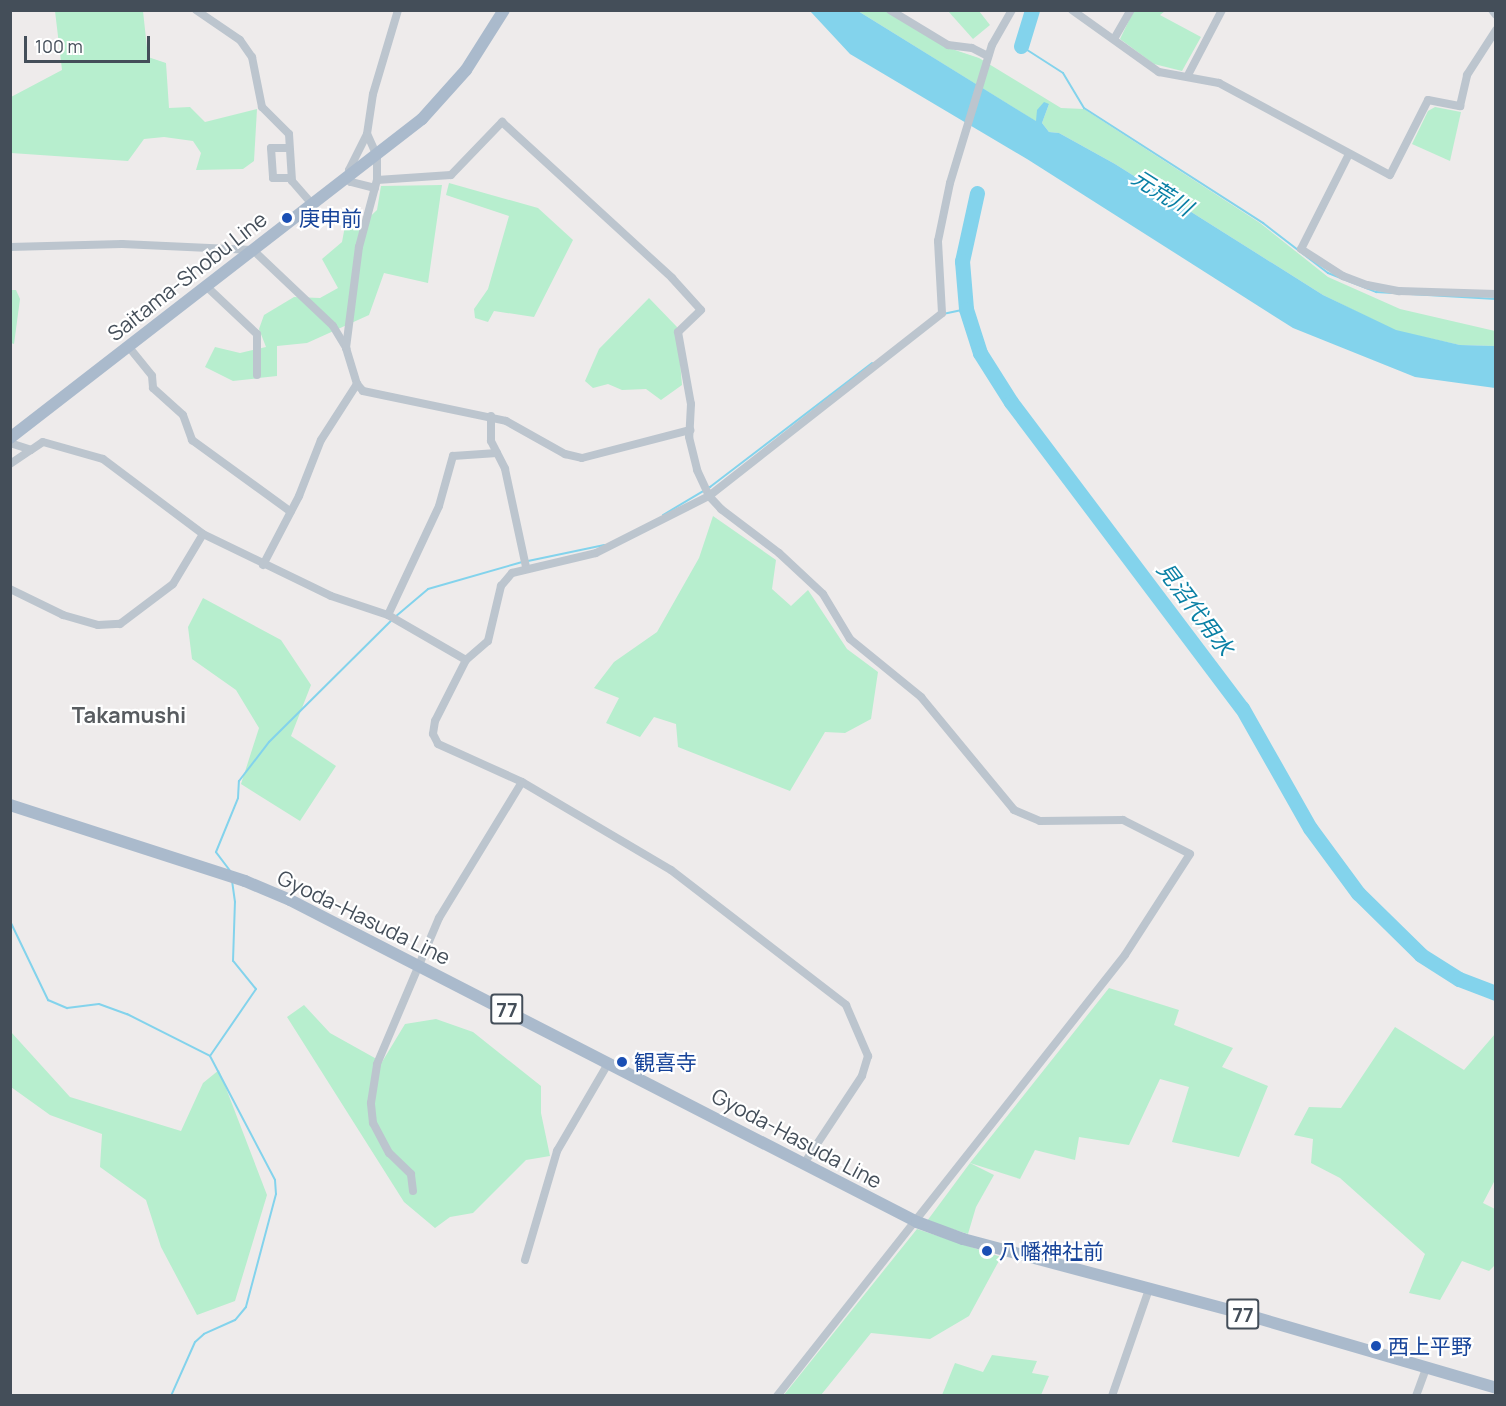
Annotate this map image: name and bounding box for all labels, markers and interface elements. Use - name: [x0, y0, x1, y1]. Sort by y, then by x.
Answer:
- scale bar: [27, 24, 153, 62]
- text: 100 m: [35, 34, 83, 58]
- water label: 元荒川: [1127, 164, 1197, 222]
- place label: 庚申前: [299, 205, 362, 231]
- street label: Saitama-Shobu Line: [102, 206, 272, 346]
- marker: 庚申前: [280, 211, 294, 225]
- water label: 見沼代用水: [1151, 557, 1239, 661]
- district label: Takamushi: [72, 703, 186, 729]
- street label: Gyoda-Hasuda Line: [274, 864, 454, 970]
- road number: 77: [489, 992, 525, 1026]
- place label: 観喜寺: [634, 1049, 697, 1075]
- marker: 観喜寺: [615, 1055, 629, 1069]
- street label: Gyoda-Hasuda Line: [708, 1083, 886, 1193]
- place label: 八幡神社前: [999, 1238, 1104, 1264]
- marker: 八幡神社前: [980, 1244, 994, 1258]
- road number: 77: [1225, 1297, 1261, 1331]
- place label: 西上平野: [1388, 1333, 1472, 1359]
- marker: 西上平野: [1369, 1339, 1383, 1353]

